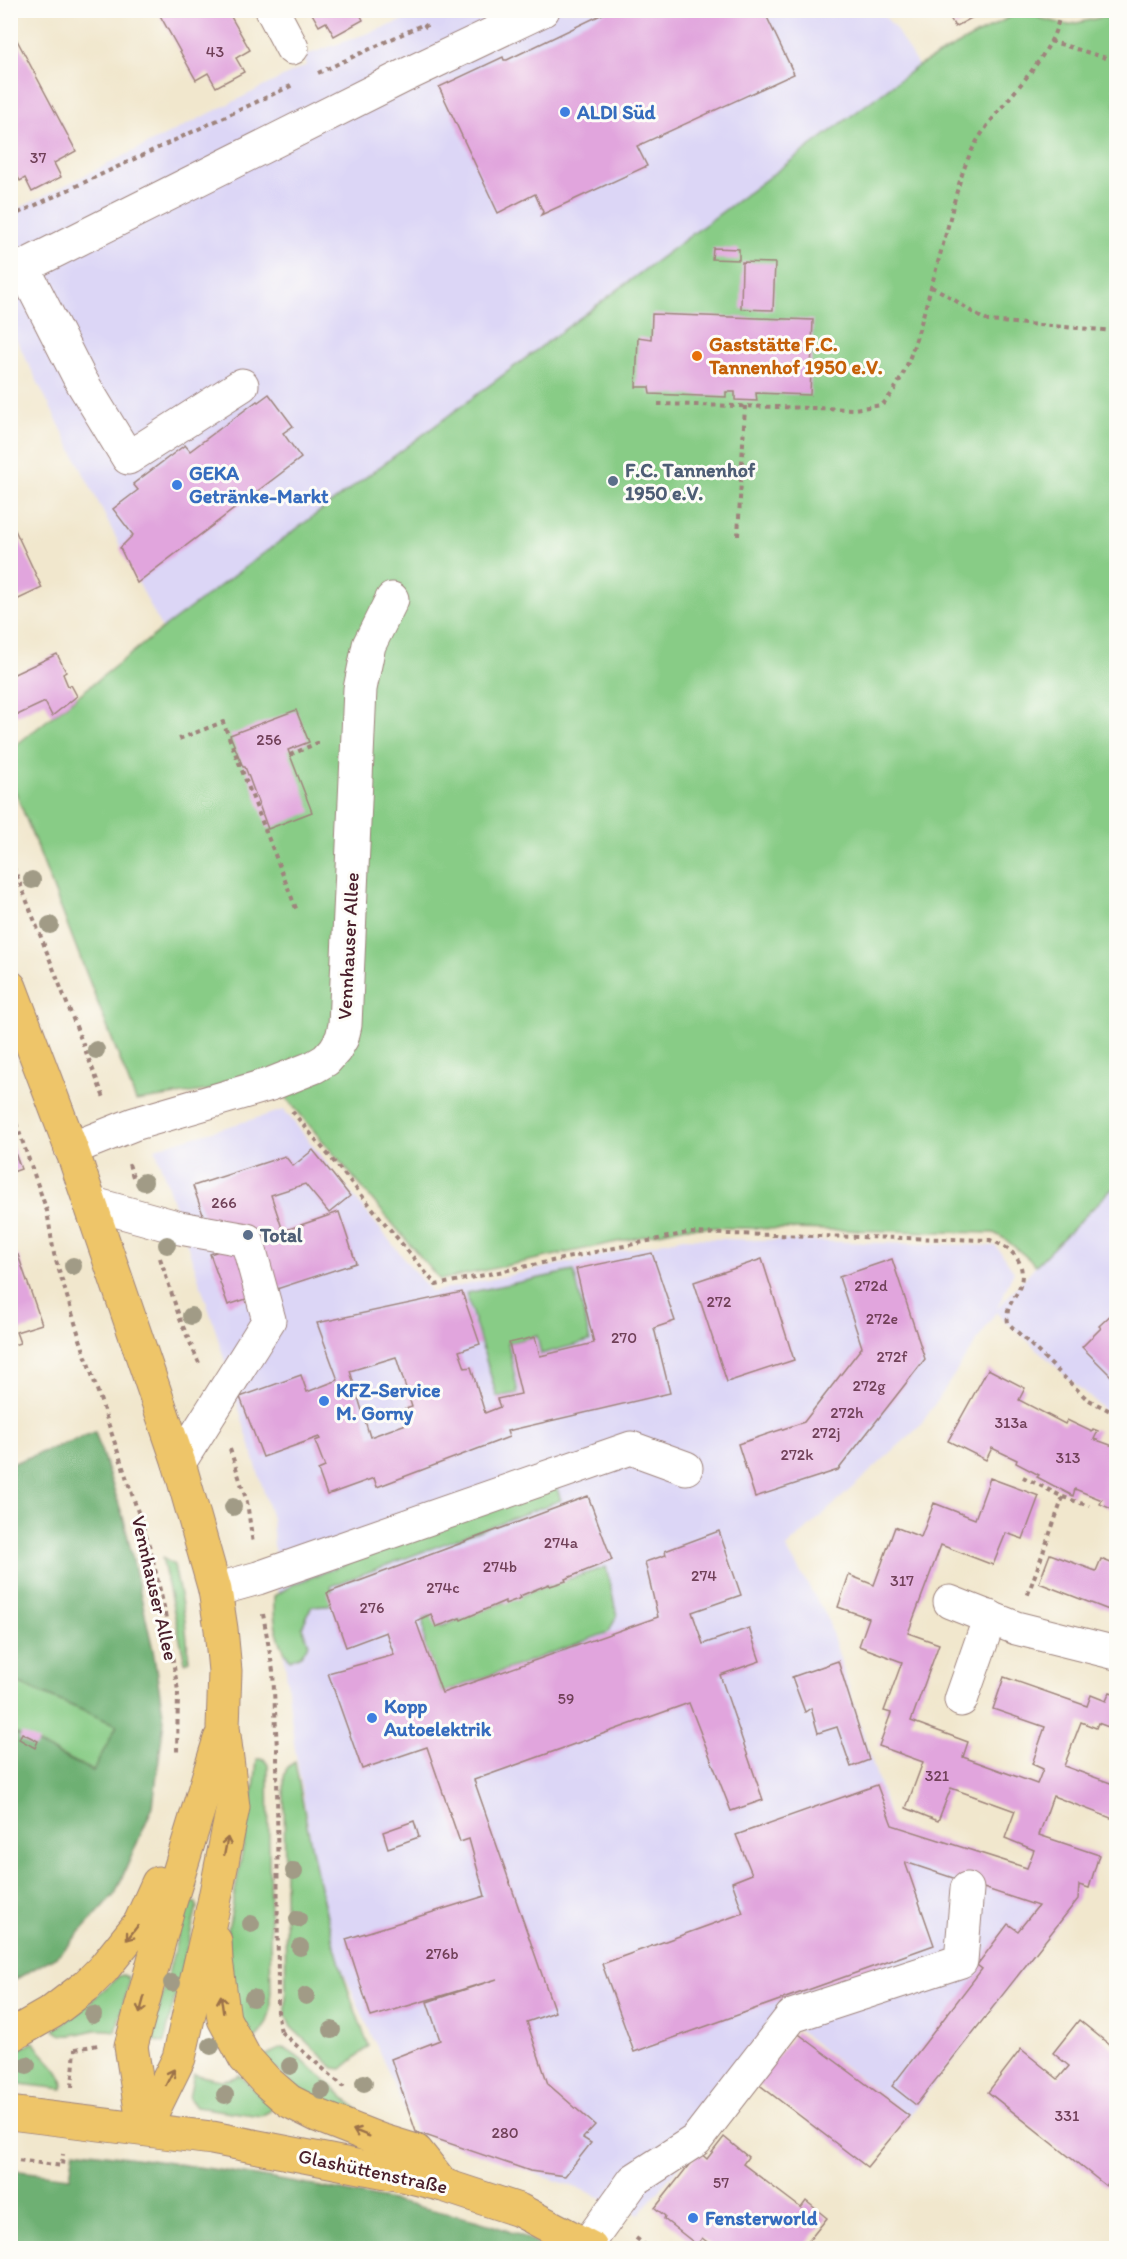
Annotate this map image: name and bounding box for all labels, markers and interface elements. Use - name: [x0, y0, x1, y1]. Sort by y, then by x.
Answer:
- house number: 43: [206, 42, 224, 61]
- place label: ALDI Süd: [576, 100, 657, 124]
- marker: ALDI Süd: [558, 105, 572, 119]
- house number: 37: [30, 148, 46, 167]
- place label: Gaststätte F.C. Tannenhof 1950 e.V.: [708, 332, 883, 379]
- marker: Gaststätte F.C. Tannenhof 1950 e.V.: [690, 349, 704, 363]
- place label: F.C. Tannenhof 1950 e.V.: [625, 458, 756, 505]
- place label: GEKA Getränke-Markt: [189, 461, 329, 508]
- marker: F.C. Tannenhof 1950 e.V.: [606, 474, 620, 488]
- marker: GEKA Getränke-Markt: [170, 478, 184, 492]
- house number: 256: [256, 730, 282, 749]
- street label: Vennhauser Allee: [332, 872, 364, 1020]
- house number: 266: [211, 1193, 237, 1212]
- place label: Total: [259, 1223, 303, 1247]
- marker: Total: [241, 1228, 255, 1242]
- house number: 272d: [854, 1276, 888, 1295]
- house number: 272: [707, 1292, 732, 1311]
- house number: 272e: [866, 1309, 898, 1328]
- house number: 270: [611, 1328, 637, 1347]
- house number: 272f: [877, 1347, 908, 1366]
- house number: 272g: [853, 1376, 886, 1395]
- place label: KFZ-Service M. Gorny: [336, 1378, 441, 1426]
- marker: KFZ-Service M. Gorny: [317, 1394, 331, 1408]
- house number: 272h: [830, 1403, 864, 1422]
- house number: 313a: [994, 1413, 1028, 1432]
- house number: 272j: [812, 1423, 840, 1442]
- house number: 272k: [780, 1445, 814, 1464]
- house number: 313: [1056, 1448, 1081, 1467]
- street label: Vennhauser Allee: [127, 1513, 183, 1663]
- house number: 274a: [544, 1533, 579, 1552]
- house number: 274b: [483, 1557, 517, 1576]
- house number: 274: [691, 1566, 717, 1585]
- house number: 317: [890, 1571, 914, 1590]
- house number: 274c: [426, 1578, 460, 1597]
- house number: 276: [360, 1598, 384, 1617]
- house number: 59: [558, 1689, 574, 1708]
- place label: Kopp Autoelektrik: [383, 1694, 492, 1741]
- marker: Kopp Autoelektrik: [365, 1711, 379, 1725]
- house number: 321: [925, 1766, 950, 1785]
- one-way arrow: [221, 1837, 232, 1856]
- one-way arrow: [126, 1925, 139, 1941]
- house number: 276b: [425, 1944, 459, 1963]
- one-way arrow: [136, 1995, 147, 2014]
- one-way arrow: [217, 1995, 228, 2015]
- one-way arrow: [165, 2068, 176, 2086]
- house number: 331: [1055, 2106, 1080, 2125]
- house number: 280: [491, 2123, 519, 2142]
- one-way arrow: [352, 2126, 371, 2137]
- street label: Glashüttenstraße: [296, 2143, 450, 2199]
- house number: 57: [713, 2173, 729, 2192]
- place label: Fensterworld: [705, 2206, 818, 2230]
- marker: Fensterworld: [686, 2211, 700, 2225]

